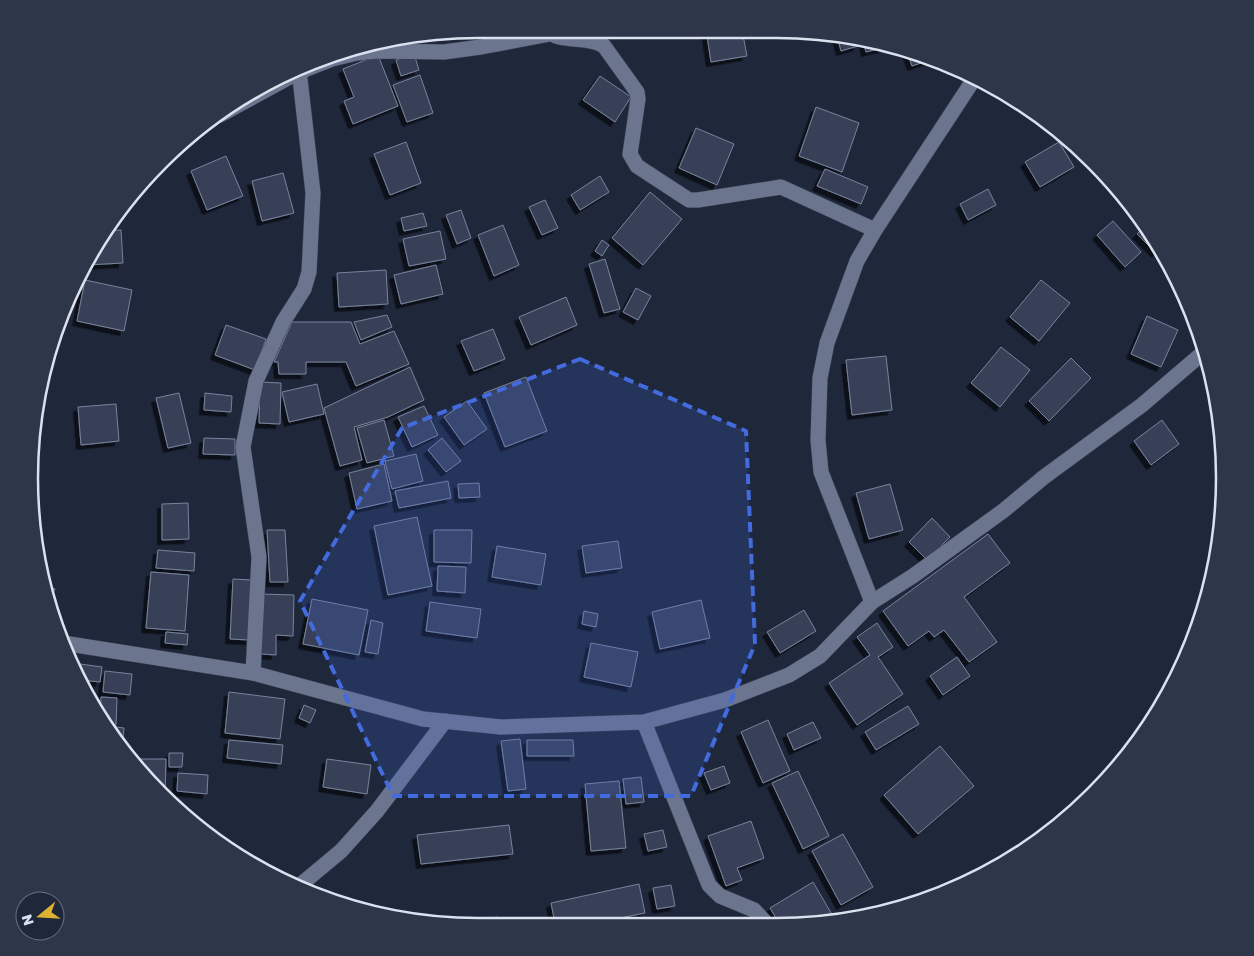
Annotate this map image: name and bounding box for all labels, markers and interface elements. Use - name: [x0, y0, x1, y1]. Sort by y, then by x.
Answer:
- north arrow: [15, 891, 65, 941]
- text: N: [17, 912, 37, 928]

